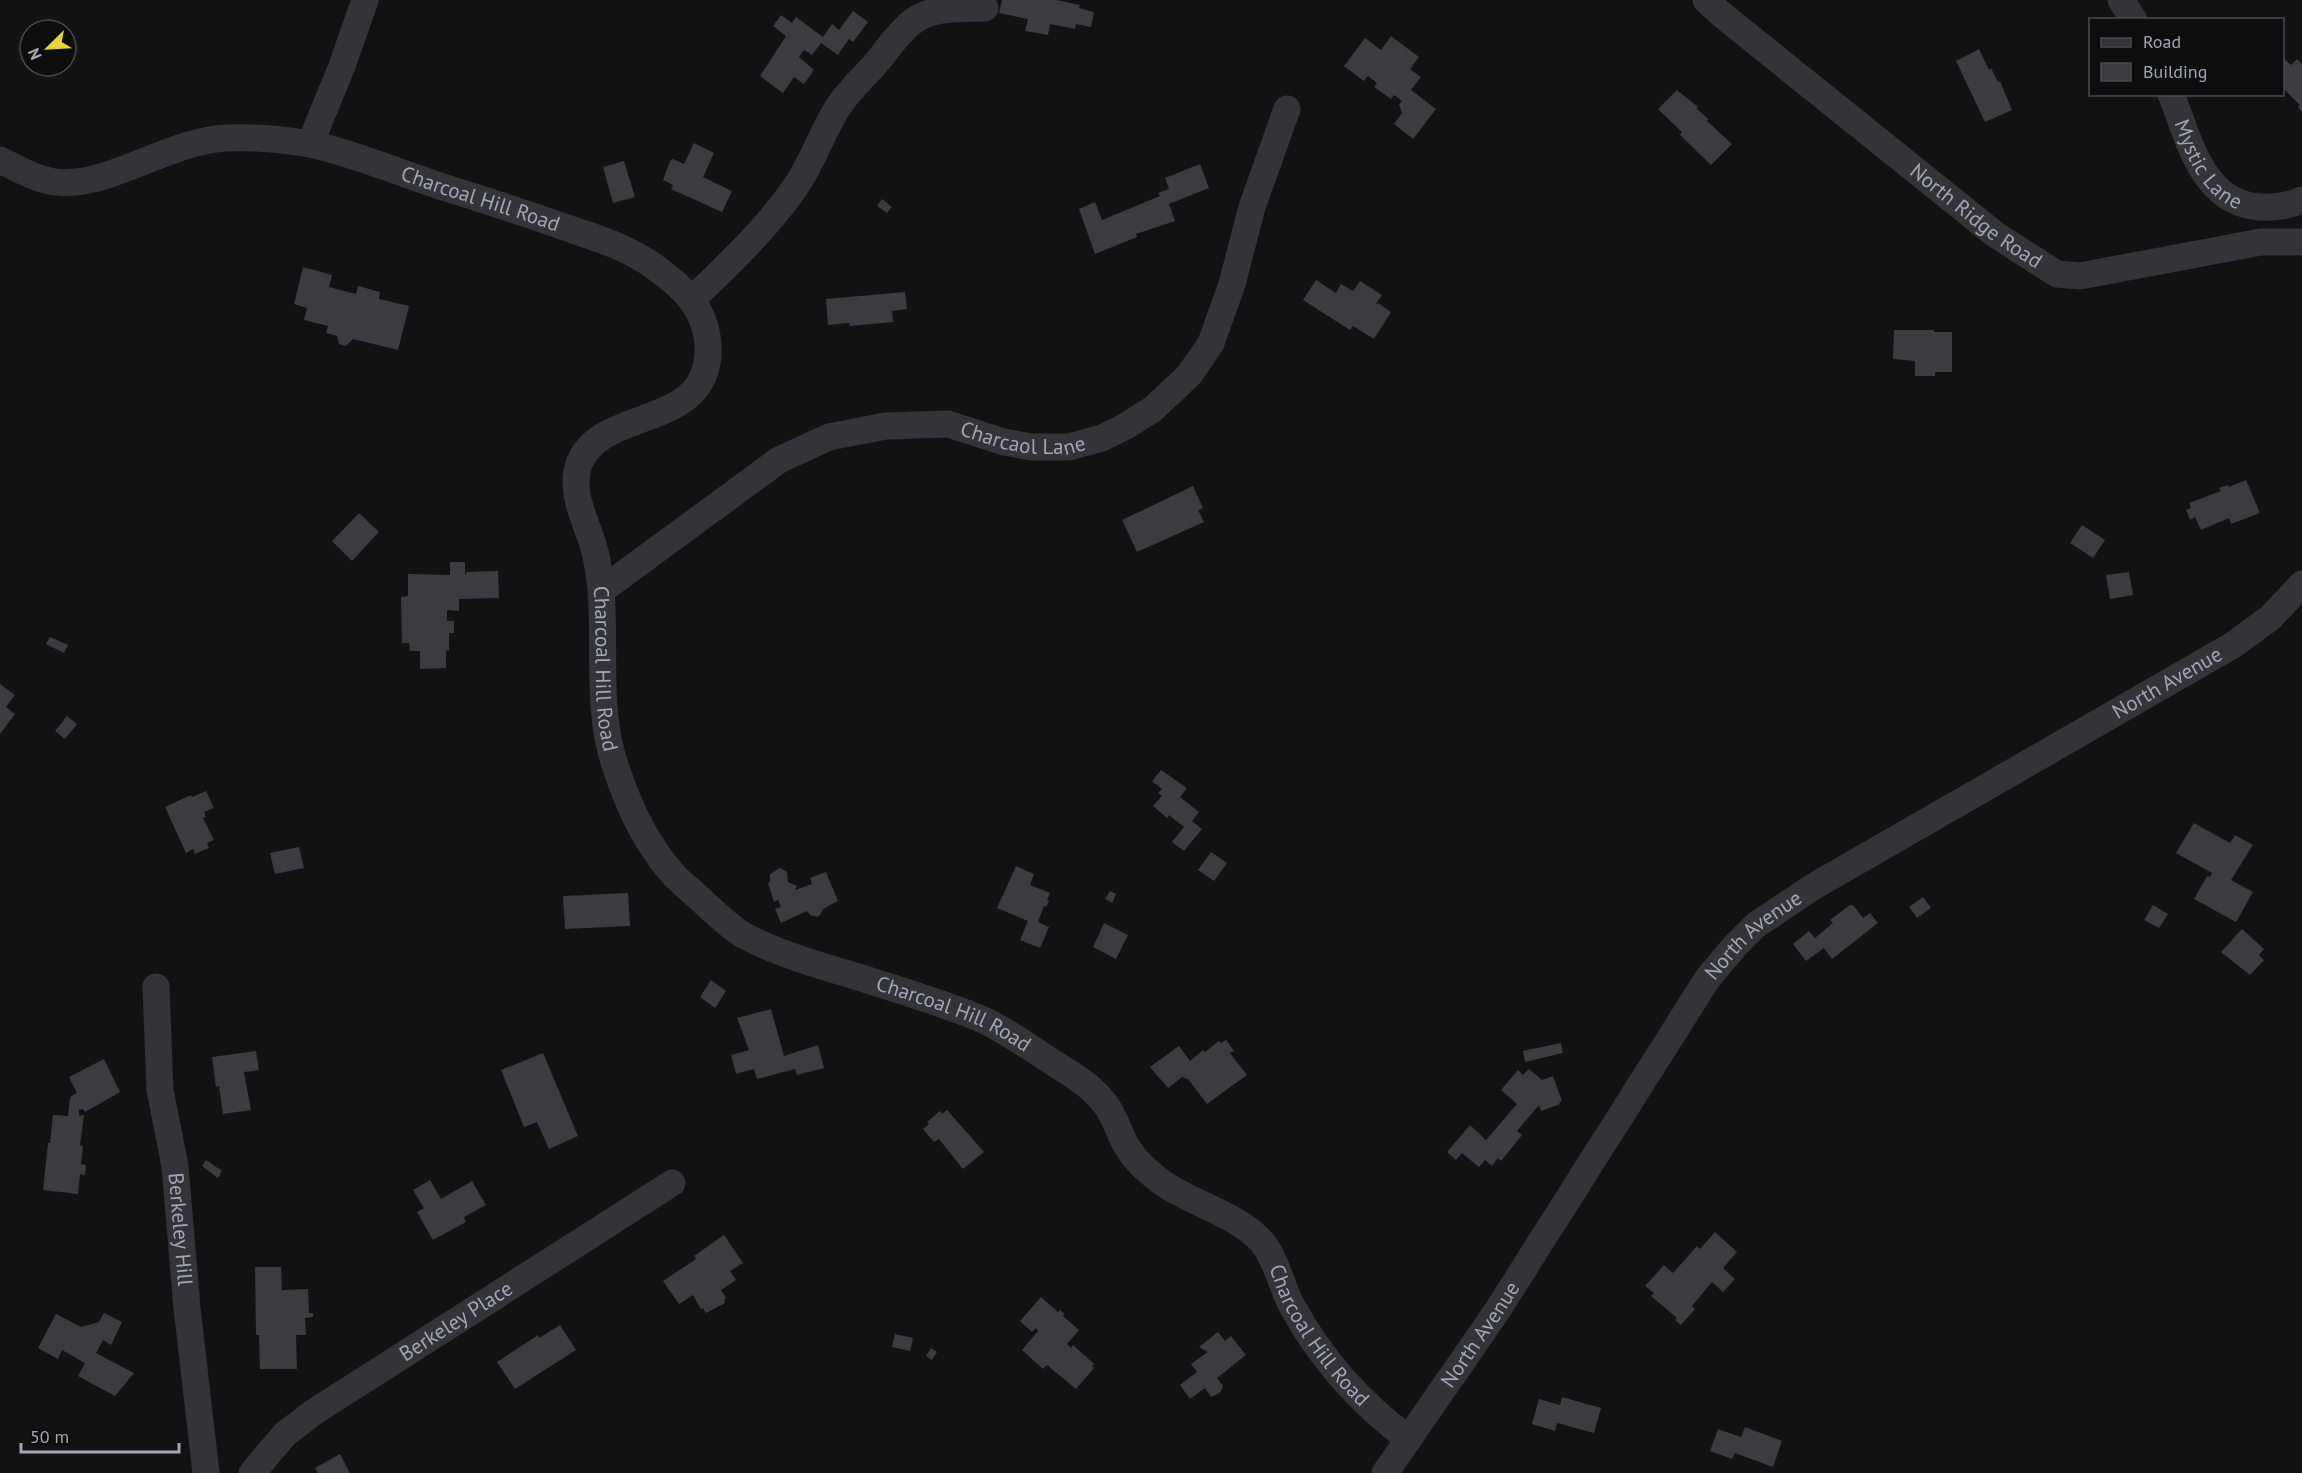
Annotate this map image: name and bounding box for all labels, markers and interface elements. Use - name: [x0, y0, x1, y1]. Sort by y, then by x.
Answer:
- north arrow: [18, 18, 78, 78]
- legend: [2089, 18, 2284, 96]
- text: Road: [2143, 30, 2181, 53]
- text: N: [23, 45, 46, 63]
- text: Building: [2143, 60, 2207, 83]
- street label: Mystic Lane: [2169, 116, 2246, 215]
- street label: North Ridge Road: [1905, 157, 2047, 274]
- street label: Charcoal Hill Road: [398, 159, 564, 237]
- street label: Charcaol Lane: [957, 415, 1088, 461]
- street label: Charcoal Hill Road: [588, 585, 624, 754]
- street label: North Avenue: [2107, 640, 2227, 725]
- street label: North Avenue: [1698, 884, 1807, 985]
- street label: Charcoal Hill Road: [873, 969, 1037, 1058]
- street label: Berkeley Hill: [163, 1171, 199, 1287]
- street label: Charcoal Hill Road: [1263, 1260, 1375, 1412]
- street label: Berkeley Place: [394, 1275, 518, 1367]
- street label: North Avenue: [1434, 1276, 1525, 1393]
- scale bar: [21, 1416, 178, 1454]
- text: 50 m: [30, 1425, 69, 1448]

